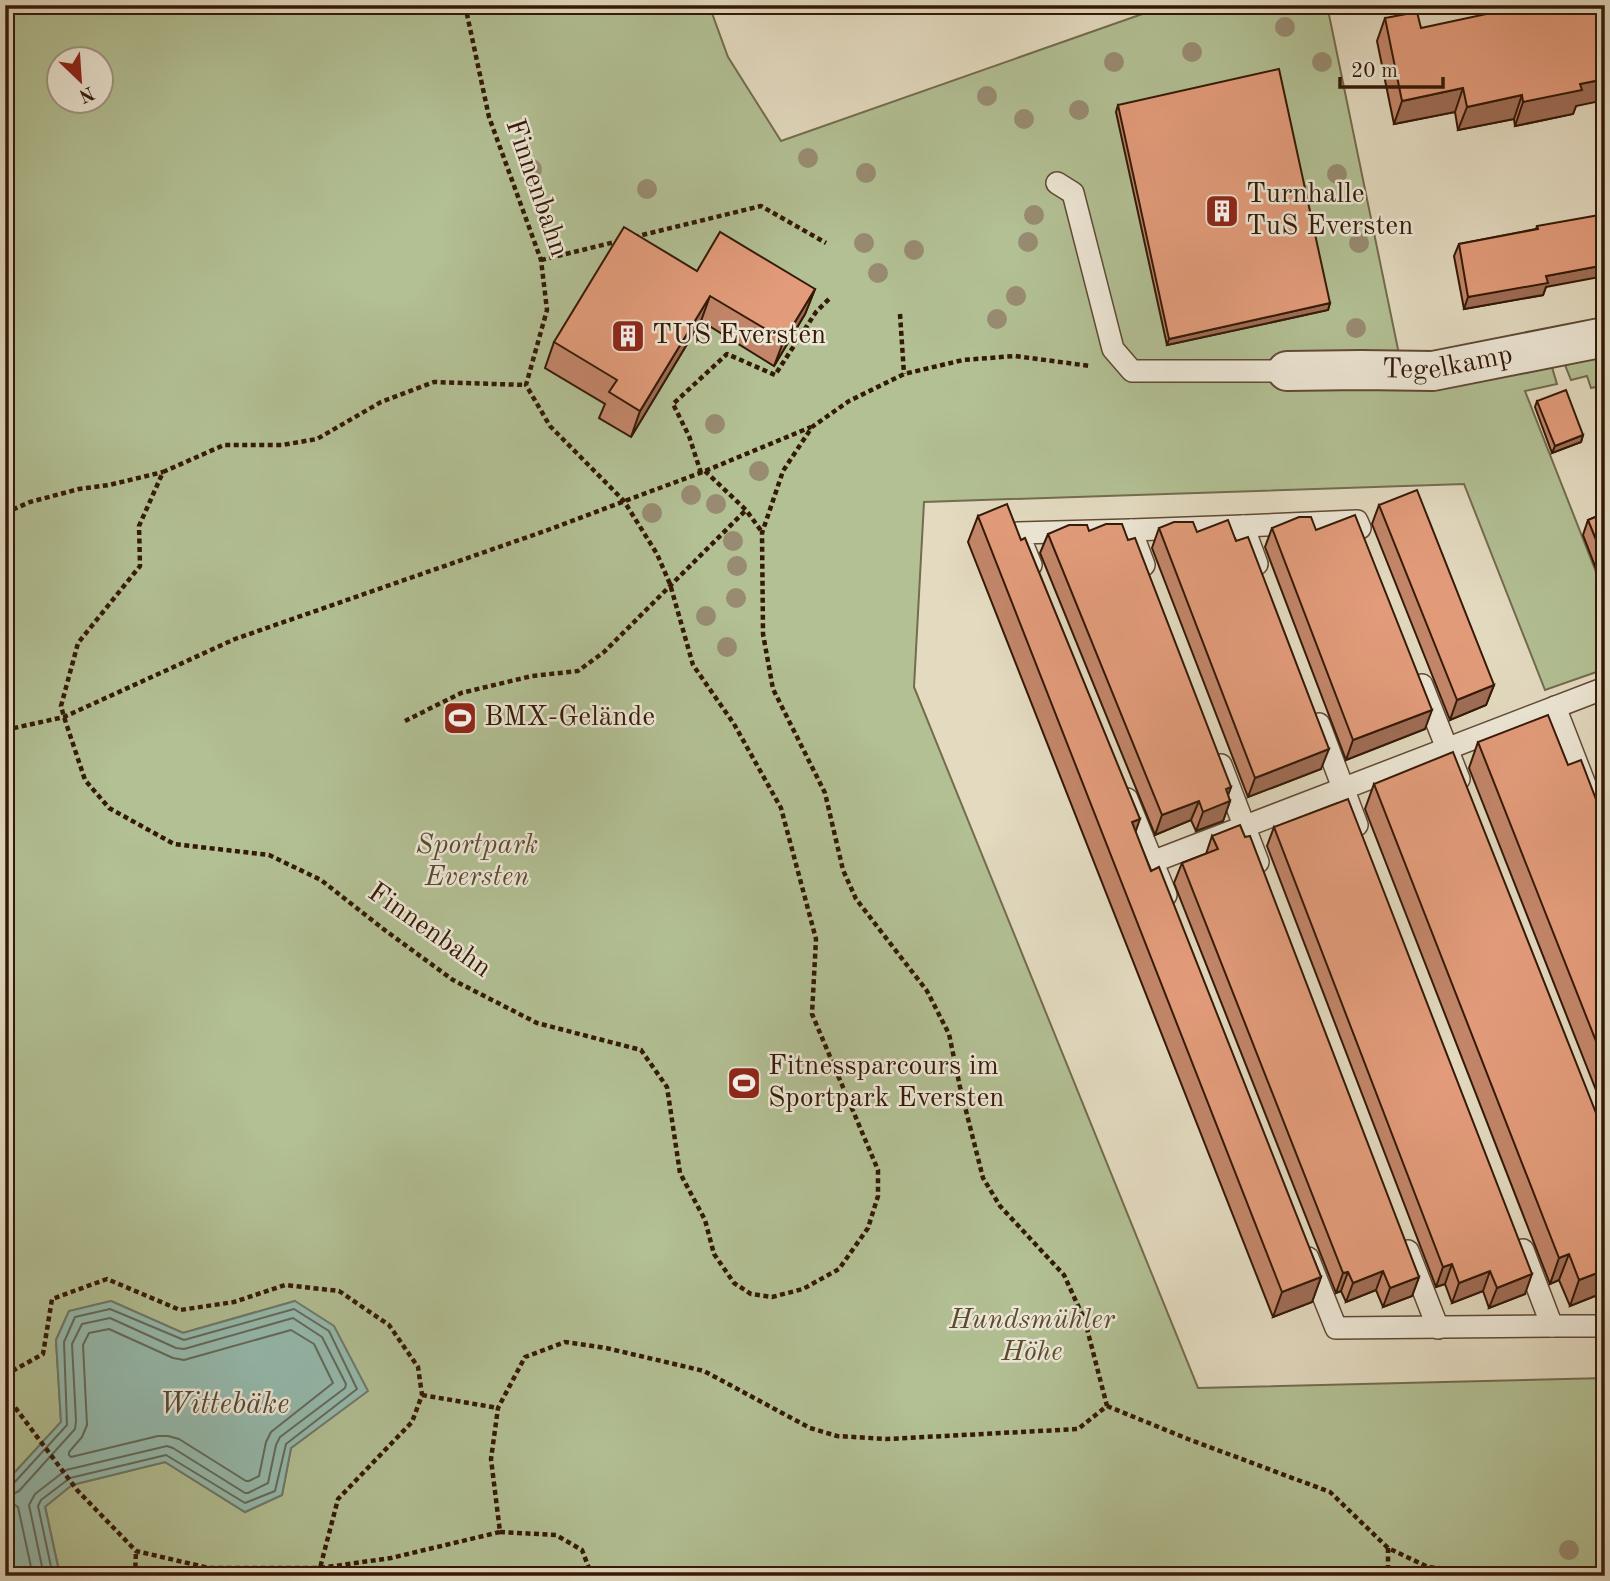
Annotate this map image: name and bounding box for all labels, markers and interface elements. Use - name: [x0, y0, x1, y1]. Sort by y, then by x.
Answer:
- north arrow: [46, 46, 116, 116]
- scale bar: [1340, 46, 1444, 90]
- text: 20 m: [1351, 61, 1398, 82]
- text: N: [75, 81, 97, 105]
- street label: Finnenbahn: [499, 116, 573, 260]
- place label: Turnhalle TuS Eversten: [1246, 181, 1413, 241]
- building icon: Turnhalle TuS Eversten: [1203, 192, 1241, 230]
- building icon: TUS Eversten: [609, 317, 647, 355]
- place label: TUS Eversten: [652, 322, 826, 350]
- street label: Tegelkamp: [1382, 342, 1515, 386]
- sports icon: BMX-Gelände: [441, 699, 479, 737]
- place label: BMX-Gelände: [484, 704, 655, 732]
- park label: Sportpark Eversten: [416, 832, 538, 892]
- street label: Finnenbahn: [362, 878, 496, 984]
- place label: Fitnessparcours im Sportpark Eversten: [768, 1053, 1004, 1113]
- sports icon: Fitnessparcours im Sportpark Eversten: [725, 1064, 763, 1102]
- park label: Hundsmühler Höhe: [948, 1307, 1116, 1367]
- water label: Wittebäke: [159, 1390, 289, 1420]

